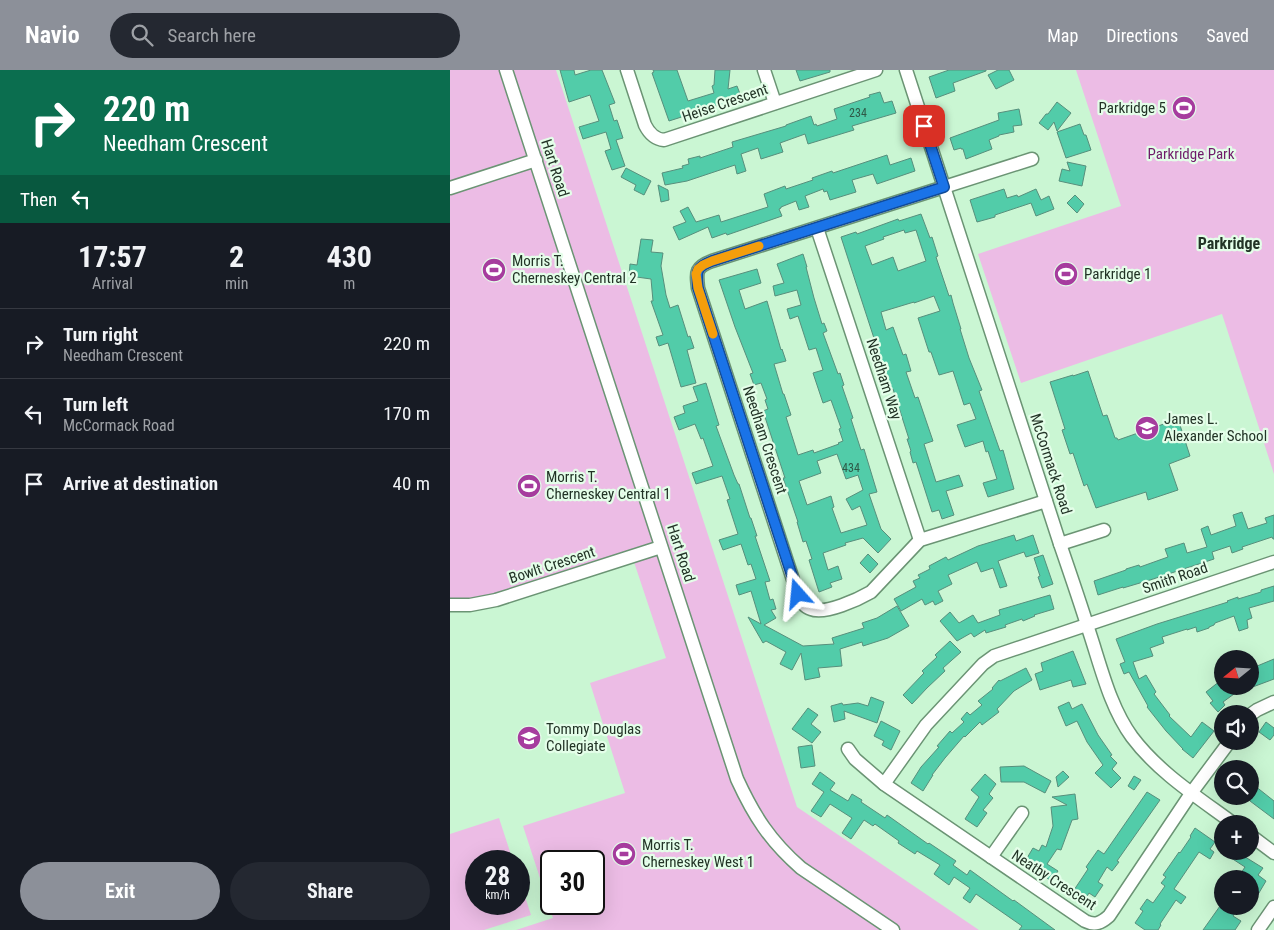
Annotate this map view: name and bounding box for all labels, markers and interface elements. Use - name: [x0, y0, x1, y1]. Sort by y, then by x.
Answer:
- search box: [110, 13, 460, 58]
- text: Navio: [25, 21, 80, 49]
- icon: search: [128, 21, 156, 49]
- text: Search here: [168, 24, 256, 47]
- text: Map: [1047, 25, 1078, 46]
- text: Directions: [1106, 25, 1178, 46]
- text: Saved: [1206, 25, 1249, 46]
- street label: Heise Crescent: [680, 80, 770, 126]
- text: 220 m: [103, 89, 190, 130]
- icon: right: [20, 90, 85, 155]
- sports icon: Parkridge 5: [1171, 95, 1197, 121]
- place label: Parkridge 5: [1099, 99, 1166, 117]
- pin: [903, 105, 945, 147]
- house number: 234: [849, 106, 867, 120]
- icon: arrive: [910, 112, 938, 140]
- text: Needham Crescent: [103, 131, 268, 156]
- street label: Hart Road: [537, 137, 573, 199]
- park label: Parkridge Park: [1148, 145, 1235, 163]
- icon: left: [67, 185, 95, 213]
- text: Then: [20, 188, 57, 211]
- district label: Parkridge: [1198, 234, 1261, 253]
- text: 17:57: [78, 239, 147, 274]
- text: 2: [229, 239, 244, 274]
- text: 430: [326, 239, 372, 274]
- place label: Morris T. Cherneskey Central 2: [512, 252, 637, 287]
- sports icon: Morris T. Cherneskey Central 2: [481, 257, 507, 283]
- sports icon: Parkridge 1: [1053, 261, 1079, 287]
- place label: Parkridge 1: [1084, 265, 1151, 283]
- text: Arrival: [92, 274, 133, 293]
- text: min: [225, 274, 248, 293]
- text: m: [343, 274, 355, 293]
- text: Turn right: [63, 323, 138, 346]
- icon: right: [20, 330, 48, 358]
- text: 220 m: [383, 332, 430, 355]
- street label: Needham Way: [862, 336, 906, 422]
- text: Needham Crescent: [63, 346, 183, 365]
- street label: Needham Crescent: [739, 384, 791, 496]
- text: Turn left: [63, 393, 128, 416]
- icon: left: [20, 400, 48, 428]
- text: 170 m: [383, 402, 430, 425]
- place label: James L. Alexander School: [1164, 410, 1267, 445]
- street label: McCormack Road: [1026, 411, 1076, 517]
- school or university icon: James L. Alexander School: [1134, 415, 1160, 441]
- text: McCormack Road: [63, 416, 175, 435]
- house number: 434: [842, 461, 860, 475]
- place label: Morris T. Cherneskey Central 1: [546, 468, 671, 503]
- icon: arrive: [20, 470, 48, 498]
- text: Arrive at destination: [63, 472, 218, 495]
- text: 40 m: [393, 472, 430, 495]
- sports icon: Morris T. Cherneskey Central 1: [516, 473, 542, 499]
- street label: Hart Road: [663, 522, 699, 584]
- street label: Bowlt Crescent: [507, 543, 597, 587]
- street label: Smith Road: [1140, 558, 1210, 598]
- position arrow: [771, 567, 823, 619]
- north arrow: [1214, 650, 1259, 695]
- map controls: [1214, 650, 1259, 915]
- button: sound: [1214, 705, 1259, 750]
- place label: Tommy Douglas Collegiate: [546, 720, 641, 755]
- school or university icon: Tommy Douglas Collegiate: [516, 725, 542, 751]
- button: search: [1214, 760, 1259, 805]
- button: +: [1214, 815, 1259, 860]
- place label: Morris T. Cherneskey West 1: [642, 836, 754, 871]
- sports icon: Morris T. Cherneskey West 1: [611, 841, 637, 867]
- street label: Neatby Crescent: [1008, 846, 1100, 914]
- speed limit sign: 30: [540, 850, 605, 915]
- button: Exit: [20, 862, 220, 920]
- button: Share: [230, 862, 430, 920]
- text: 28: [485, 862, 510, 891]
- button: −: [1214, 870, 1259, 915]
- text: km/h: [485, 888, 510, 902]

